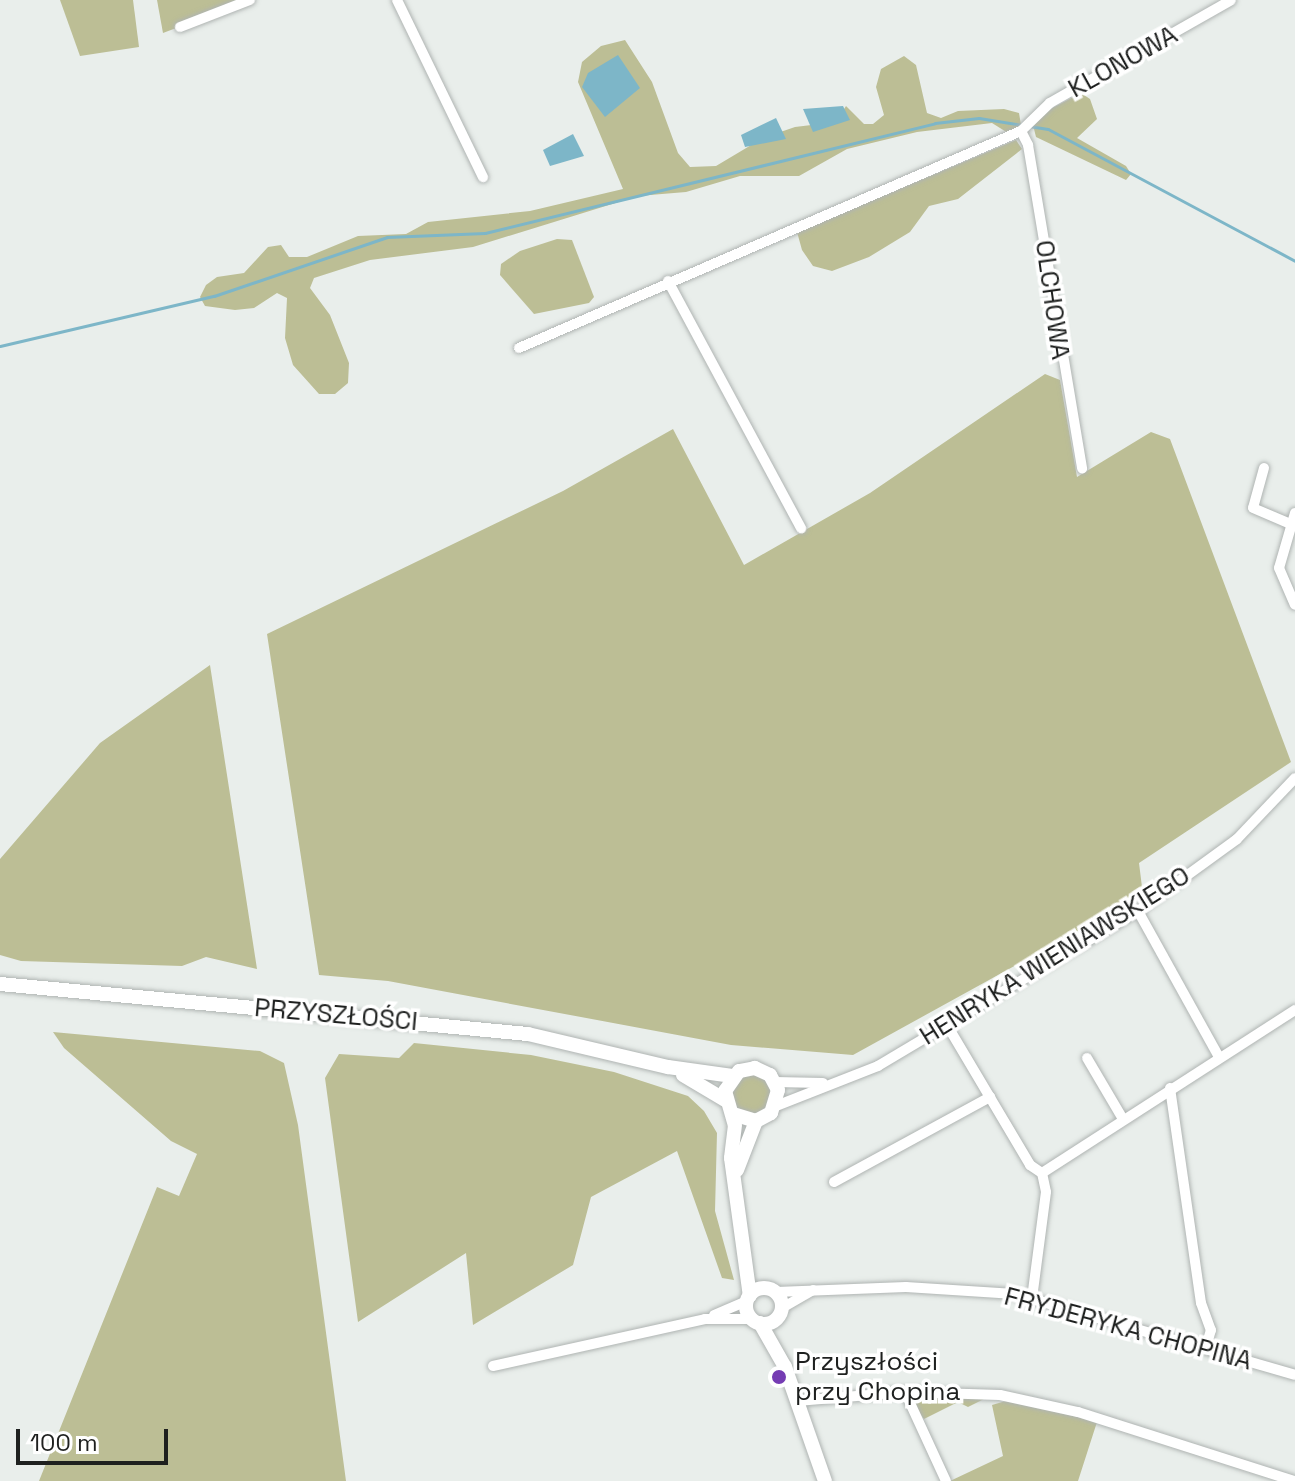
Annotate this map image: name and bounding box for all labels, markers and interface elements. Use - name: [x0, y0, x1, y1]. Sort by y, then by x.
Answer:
- street label: KLONOWA: [1063, 19, 1183, 105]
- street label: OLCHOWA: [1028, 238, 1076, 362]
- street label: HENRYKA WIENIAWSKIEGO: [914, 860, 1196, 1052]
- street label: PRZYSZŁOŚCI: [253, 992, 419, 1038]
- street label: FRYDERYKA CHOPINA: [1001, 1281, 1255, 1377]
- place label: Przyszłości przy Chopina: [795, 1346, 960, 1408]
- marker: Przyszłości przy Chopina: [770, 1368, 788, 1386]
- scale bar: [20, 1413, 172, 1463]
- text: 100 m: [30, 1427, 98, 1458]

